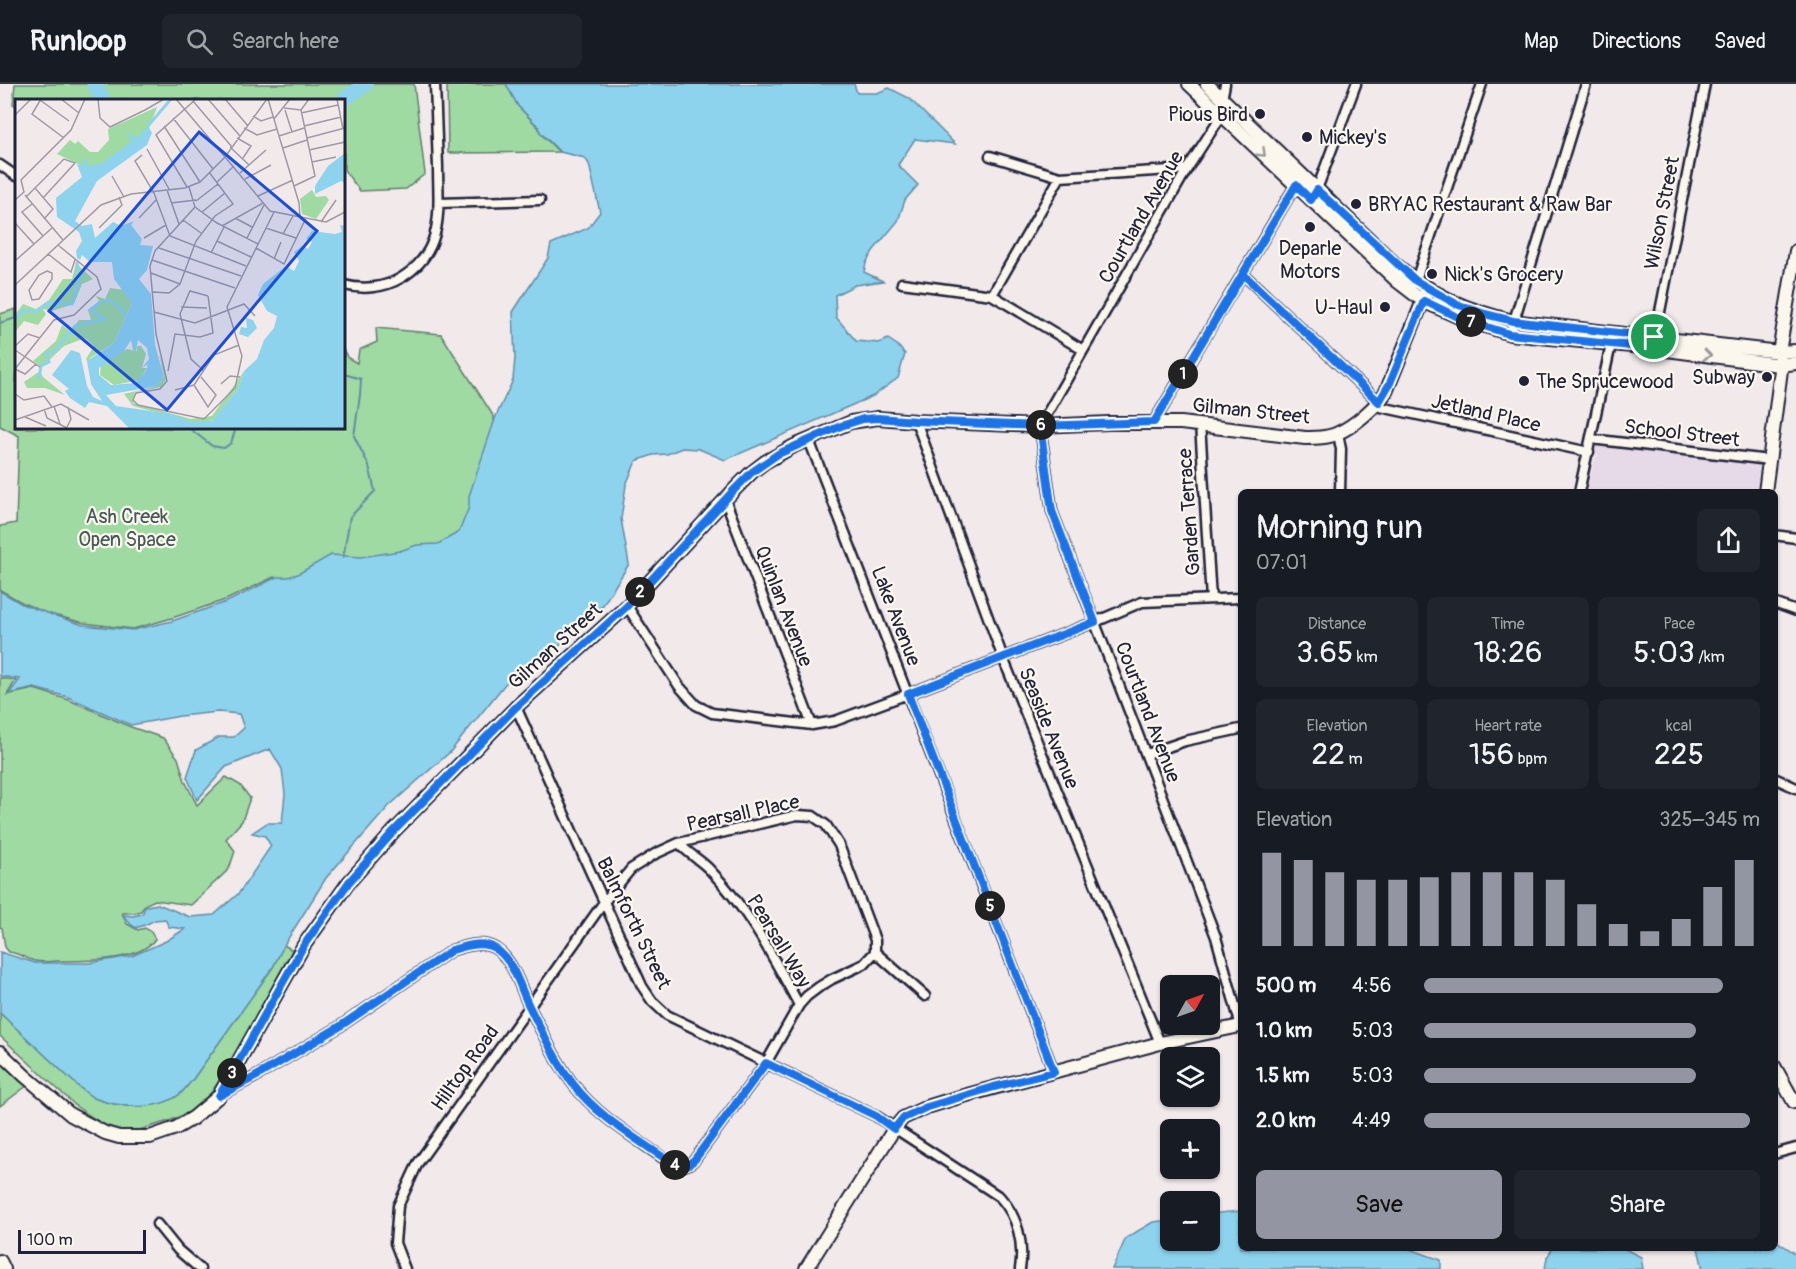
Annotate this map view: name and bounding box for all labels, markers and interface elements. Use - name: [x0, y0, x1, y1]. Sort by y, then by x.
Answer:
- search box: [162, 14, 582, 68]
- text: Runloop: [30, 24, 126, 59]
- icon: search: [183, 25, 216, 58]
- text: Search here: [231, 27, 339, 55]
- text: Map: [1524, 28, 1559, 55]
- text: Directions: [1592, 28, 1681, 55]
- text: Saved: [1714, 28, 1766, 55]
- inset map: [15, 99, 345, 429]
- place label: Pious Bird: [1168, 102, 1248, 127]
- marker: Pious Bird: [1253, 107, 1267, 121]
- place label: Mickey's: [1319, 125, 1386, 150]
- marker: Mickey's: [1300, 130, 1314, 144]
- street label: Courtland Avenue: [1093, 146, 1189, 288]
- one-way arrow: [1256, 146, 1266, 157]
- street label: Wilson Street: [1639, 153, 1685, 272]
- place label: BRYAC Restaurant & Raw Bar: [1368, 192, 1612, 217]
- marker: BRYAC Restaurant & Raw Bar: [1349, 197, 1363, 211]
- marker: Deparle Motors: [1303, 220, 1317, 234]
- place label: Deparle Motors: [1279, 236, 1342, 284]
- place label: Nick's Grocery: [1444, 262, 1564, 287]
- marker: Nick's Grocery: [1425, 267, 1439, 281]
- place label: U-Haul: [1315, 295, 1373, 320]
- marker: U-Haul: [1378, 300, 1392, 314]
- pin: 7: [1456, 307, 1486, 337]
- pin: [1628, 311, 1679, 362]
- text: 7: [1467, 312, 1475, 332]
- icon: arrive: [1637, 320, 1670, 353]
- one-way arrow: [1703, 349, 1712, 361]
- pin: 1: [1168, 359, 1198, 389]
- text: 1: [1180, 364, 1186, 384]
- place label: Subway: [1692, 365, 1755, 390]
- place label: The Sprucewood: [1536, 369, 1674, 394]
- marker: Subway: [1760, 370, 1774, 384]
- marker: The Sprucewood: [1517, 374, 1531, 388]
- street label: Jetland Place: [1429, 388, 1543, 438]
- street label: Gilman Street: [1191, 392, 1312, 430]
- pin: 6: [1026, 410, 1056, 440]
- street label: School Street: [1623, 414, 1742, 453]
- text: 6: [1036, 415, 1046, 435]
- street label: Garden Terrace: [1172, 447, 1206, 577]
- park label: Ash Creek Open Space: [78, 504, 176, 552]
- text: Morning run: [1256, 507, 1423, 548]
- button: share: [1697, 509, 1760, 572]
- street label: Quinlan Avenue: [749, 542, 819, 670]
- text: 07:01: [1256, 550, 1307, 575]
- street label: Lake Avenue: [866, 563, 926, 669]
- pin: 2: [625, 577, 655, 607]
- text: 2: [636, 582, 644, 602]
- street label: Gilman Street: [503, 597, 608, 695]
- text: Distance: [1308, 614, 1366, 634]
- text: Time: [1491, 614, 1525, 634]
- text: Pace: [1663, 614, 1695, 634]
- text: 3.65: [1296, 634, 1353, 671]
- text: 18:26: [1473, 634, 1543, 671]
- text: 5:03: [1633, 634, 1695, 671]
- street label: Courtland Avenue: [1110, 638, 1186, 786]
- text: km: [1353, 647, 1378, 667]
- text: /km: [1695, 647, 1725, 667]
- street label: Seaside Avenue: [1013, 664, 1085, 793]
- text: Elevation: [1307, 716, 1367, 736]
- text: Heart rate: [1474, 716, 1542, 736]
- text: kcal: [1666, 716, 1692, 736]
- text: 22: [1311, 736, 1345, 773]
- text: 156: [1469, 736, 1514, 773]
- text: 225: [1654, 736, 1704, 773]
- text: m: [1345, 749, 1363, 769]
- text: bpm: [1514, 749, 1547, 769]
- street label: Pearsall Place: [684, 789, 802, 837]
- text: Elevation: [1256, 807, 1332, 832]
- text: 325–345 m: [1659, 807, 1760, 832]
- street label: Balmforth Street: [591, 853, 677, 994]
- street label: Pearsall Way: [741, 890, 817, 993]
- pin: 5: [975, 891, 1005, 921]
- text: 5: [986, 896, 994, 916]
- text: 500 m: [1256, 973, 1316, 998]
- text: 4:56: [1352, 973, 1391, 998]
- north arrow: [1160, 975, 1220, 1035]
- map controls: [1160, 975, 1220, 1251]
- text: 1.0 km: [1256, 1018, 1312, 1043]
- text: 5:03: [1352, 1018, 1393, 1043]
- street label: Hilltop Road: [426, 1020, 504, 1116]
- button: layers: [1160, 1047, 1220, 1107]
- pin: 3: [217, 1058, 247, 1088]
- text: 3: [228, 1063, 236, 1083]
- text: 1.5 km: [1256, 1063, 1309, 1088]
- text: 5:03: [1352, 1063, 1393, 1088]
- text: 2.0 km: [1256, 1108, 1316, 1133]
- text: 4:49: [1352, 1108, 1391, 1133]
- button: +: [1160, 1119, 1220, 1179]
- pin: 4: [660, 1150, 690, 1180]
- text: 4: [670, 1155, 680, 1175]
- button: Save: [1256, 1170, 1502, 1239]
- button: Share: [1514, 1170, 1760, 1239]
- button: −: [1160, 1191, 1220, 1251]
- scale bar: [18, 1227, 146, 1254]
- text: 100 m: [27, 1230, 73, 1250]

